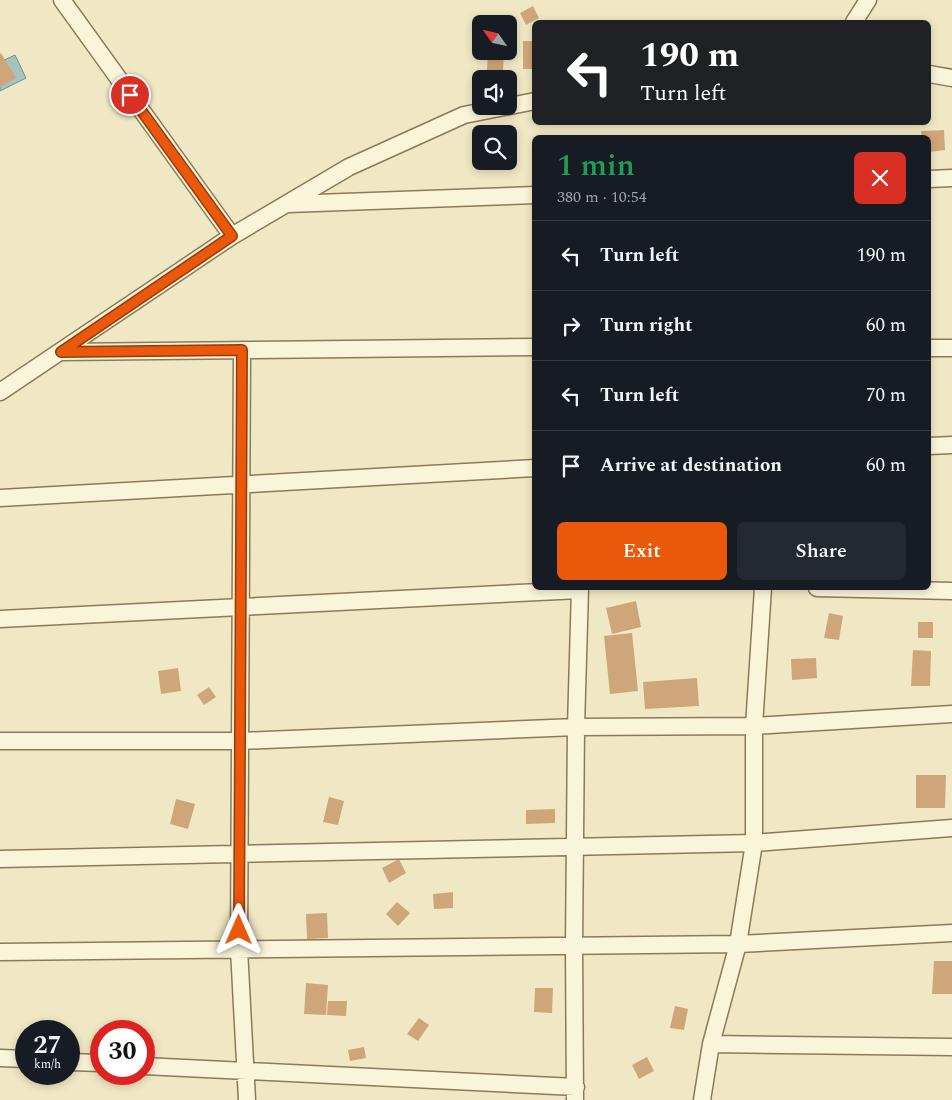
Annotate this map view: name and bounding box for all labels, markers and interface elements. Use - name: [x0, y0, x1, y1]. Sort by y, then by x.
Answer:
- north arrow: [472, 15, 518, 60]
- map controls: [472, 15, 517, 170]
- text: 190 m: [640, 29, 739, 82]
- icon: left: [557, 40, 622, 105]
- button: sound: [472, 70, 517, 115]
- pin: [109, 74, 151, 116]
- text: Turn left: [640, 77, 726, 110]
- icon: arrive: [116, 81, 144, 109]
- button: search: [472, 125, 517, 170]
- text: 1 min: [557, 143, 635, 189]
- button: close: [854, 152, 906, 204]
- text: 380 m · 10:54: [557, 185, 647, 209]
- text: Turn left: [600, 241, 679, 270]
- text: 190 m: [856, 241, 906, 270]
- icon: left: [557, 242, 585, 270]
- text: Turn right: [600, 311, 693, 340]
- text: 60 m: [866, 311, 906, 340]
- icon: right: [557, 312, 585, 340]
- text: Turn left: [600, 381, 679, 410]
- text: 70 m: [866, 381, 906, 410]
- icon: left: [557, 382, 585, 410]
- text: Arrive at destination: [600, 451, 782, 480]
- text: 60 m: [866, 451, 906, 480]
- icon: arrive: [557, 452, 585, 480]
- button: Exit: [557, 522, 727, 580]
- button: Share: [737, 522, 906, 580]
- position arrow: [212, 903, 264, 955]
- speed limit sign: 30: [90, 1020, 155, 1085]
- text: 27: [33, 1027, 62, 1065]
- text: km/h: [34, 1055, 61, 1074]

